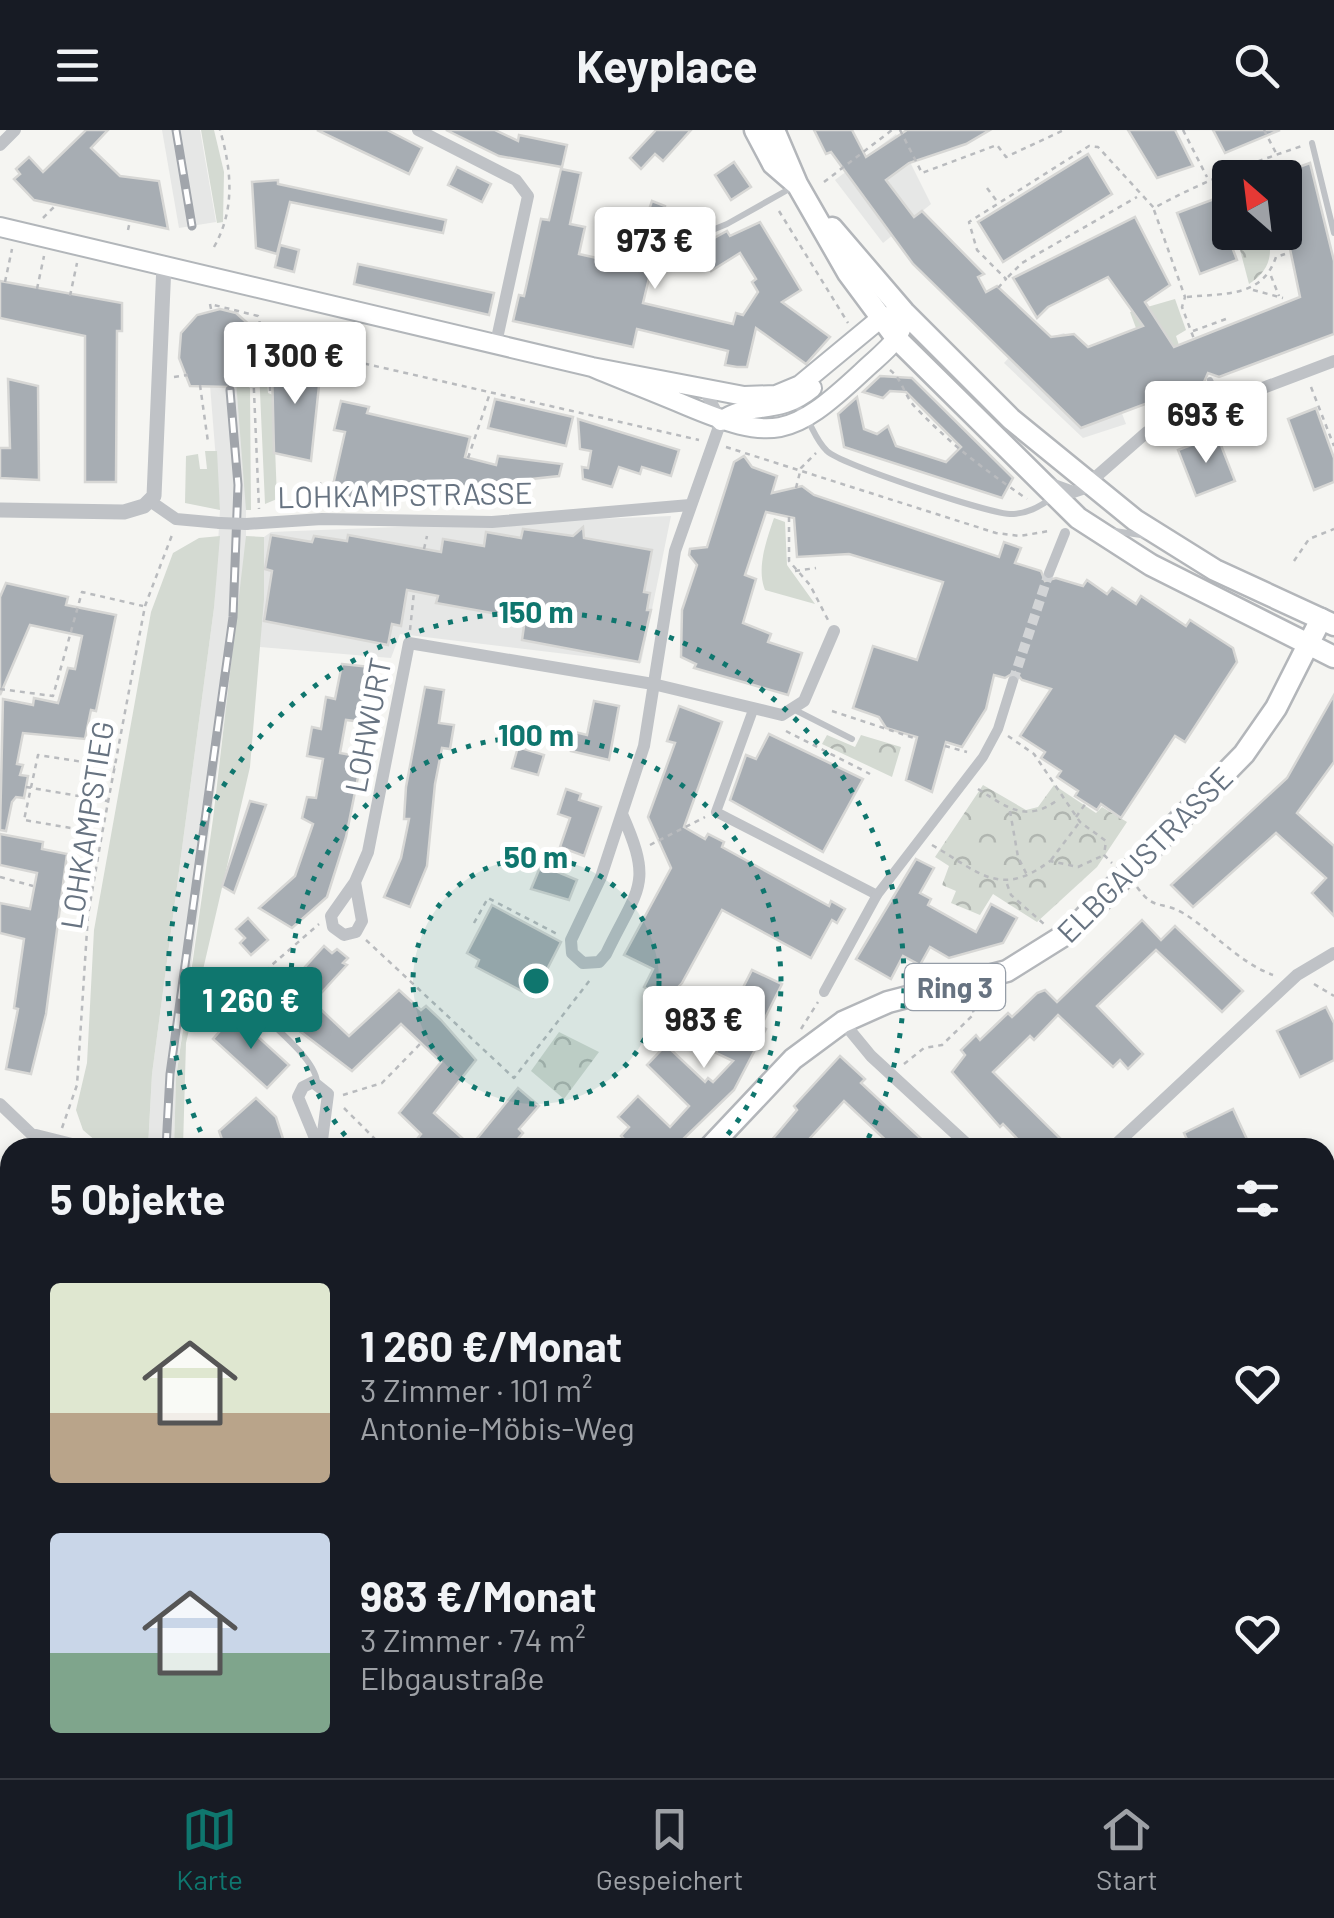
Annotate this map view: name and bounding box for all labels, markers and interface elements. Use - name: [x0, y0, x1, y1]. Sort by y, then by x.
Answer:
- icon: menu: [50, 38, 105, 93]
- text: Keyplace: [576, 38, 758, 92]
- icon: search: [1229, 38, 1284, 93]
- north arrow: [1212, 160, 1302, 250]
- map controls: [1212, 160, 1302, 250]
- pin: 973 €: [585, 207, 725, 292]
- text: 973 €: [617, 220, 693, 258]
- pin: 1 300 €: [203, 322, 387, 407]
- text: 1 300 €: [246, 335, 344, 373]
- pin: 693 €: [1136, 381, 1276, 466]
- text: 693 €: [1167, 394, 1245, 432]
- street label: LOHKAMPSTRASSE: [277, 474, 533, 514]
- text: 150 m: [499, 593, 573, 629]
- street label: LOHWURT: [336, 655, 398, 795]
- text: 100 m: [498, 716, 574, 752]
- street label: LOHKAMPSTIEG: [52, 718, 120, 932]
- street label: ELBGAUSTRASSE: [1049, 759, 1239, 949]
- text: 50 m: [504, 838, 568, 874]
- centre of rings: [518, 963, 554, 999]
- road number: Ring 3: [905, 964, 1005, 1010]
- pin: 1 260 €: [159, 967, 343, 1052]
- text: 1 260 €: [202, 980, 300, 1018]
- pin: 983 €: [634, 986, 774, 1071]
- text: 983 €: [665, 999, 743, 1037]
- icon: filters: [1230, 1171, 1285, 1226]
- text: 5 Objekte: [50, 1173, 225, 1223]
- text: 1 260 €/Monat: [360, 1320, 622, 1370]
- icon: home: [130, 1323, 250, 1443]
- icon: heart: [1230, 1356, 1285, 1411]
- text: 3 Zimmer · 101 m²: [360, 1370, 592, 1408]
- text: Antonie-Möbis-Weg: [360, 1408, 635, 1446]
- text: 983 €/Monat: [360, 1570, 597, 1620]
- icon: home: [130, 1573, 250, 1693]
- icon: heart: [1230, 1606, 1285, 1661]
- text: 3 Zimmer · 74 m²: [360, 1620, 586, 1658]
- text: Elbgaustraße: [360, 1658, 545, 1696]
- tab: Karte: [176, 1802, 243, 1896]
- tab: Gespeichert: [596, 1802, 743, 1896]
- tab: Start: [1096, 1802, 1158, 1896]

